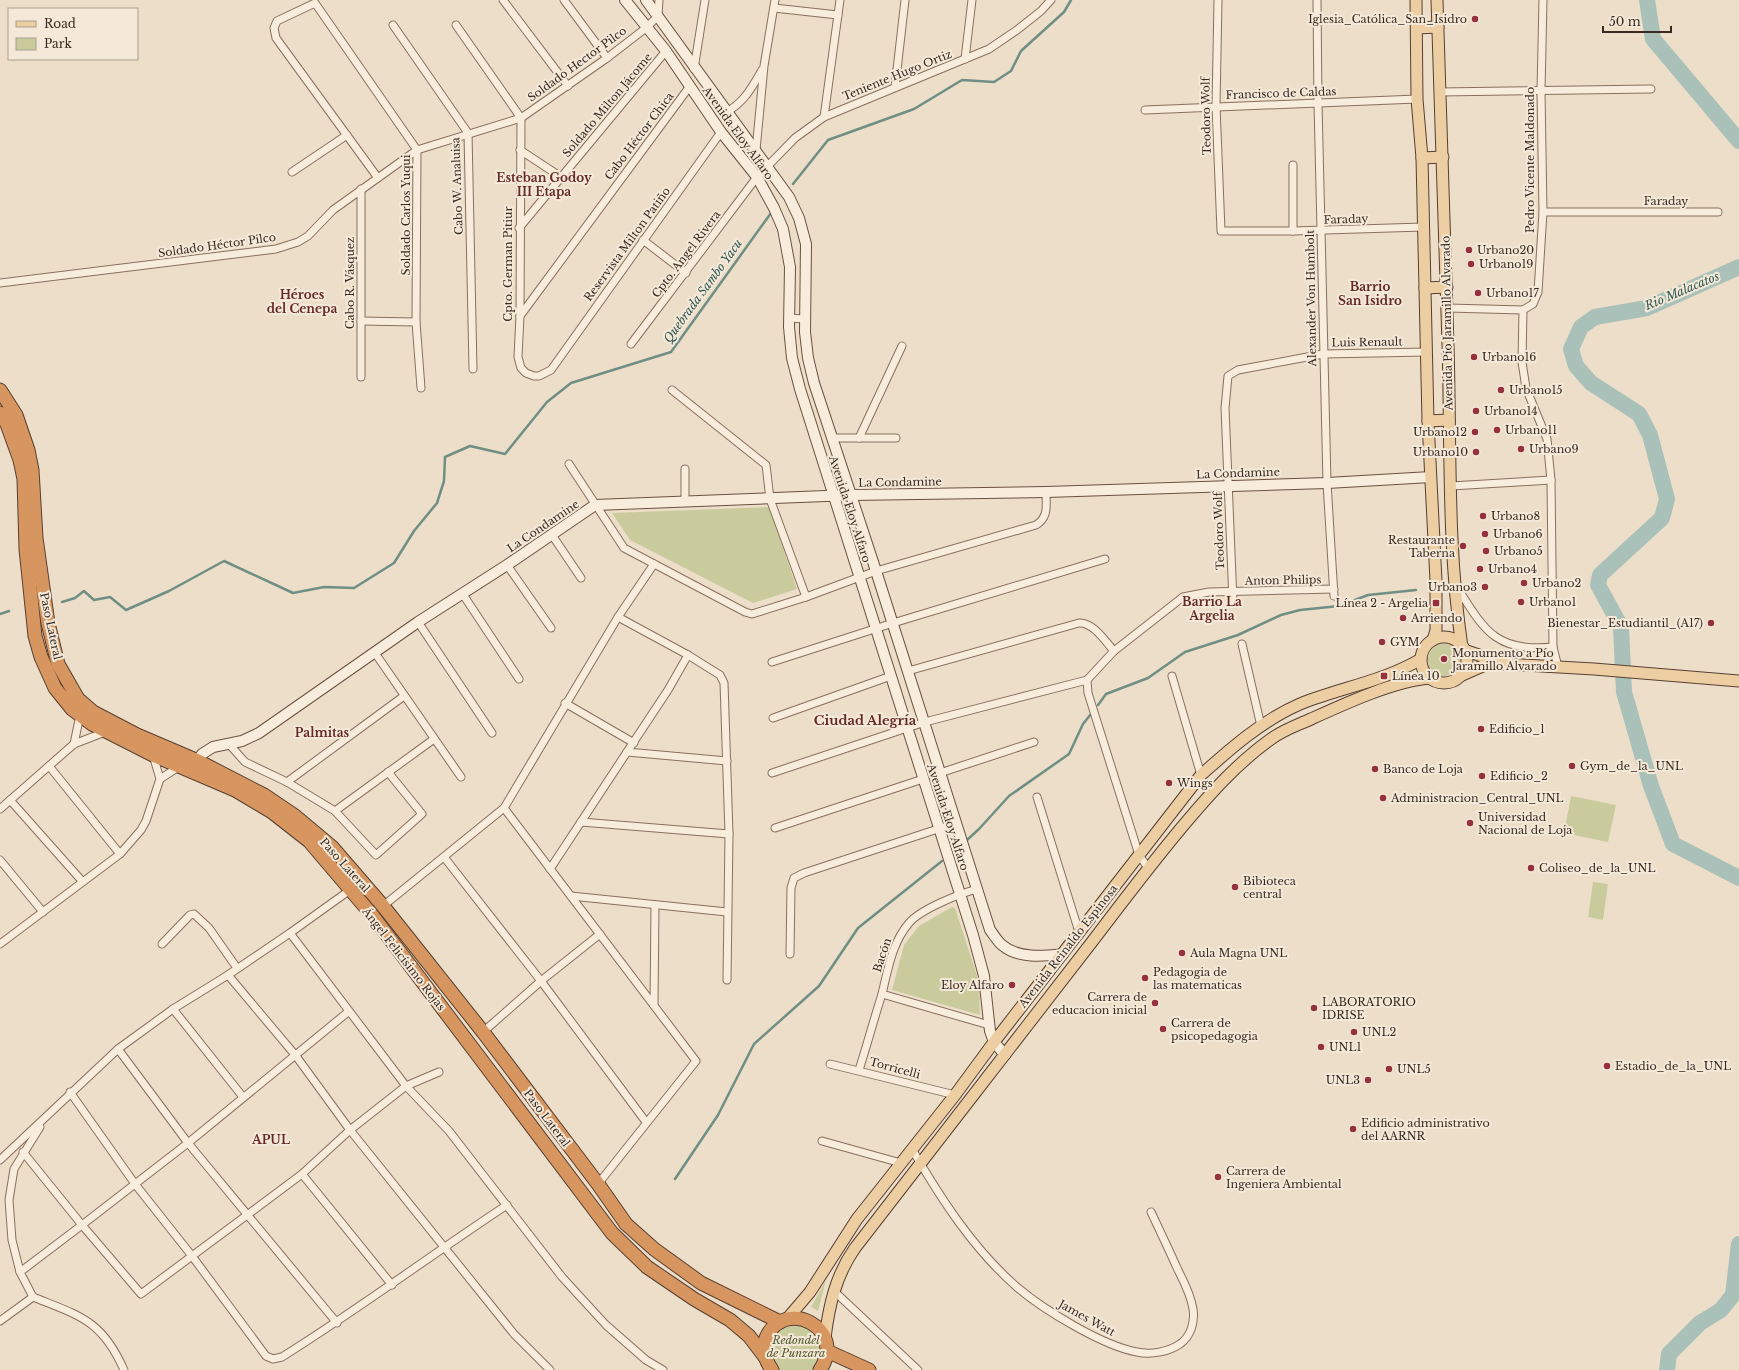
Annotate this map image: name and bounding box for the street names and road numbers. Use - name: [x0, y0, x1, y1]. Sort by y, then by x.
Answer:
- street label: Soldado Hector Pilco: [525, 23, 629, 105]
- street label: Teniente Hugo Ortiz: [840, 47, 954, 103]
- street label: Soldado Milton Jácome: [559, 50, 655, 160]
- street label: Teodoro Wolf: [1198, 75, 1214, 155]
- street label: Avenida Eloy Alfaro: [699, 83, 776, 182]
- street label: Francisco de Caldas: [1225, 84, 1337, 102]
- street label: Pedro Vicente Maldonado: [1523, 87, 1537, 233]
- street label: Cabo Héctor Chica: [601, 89, 677, 183]
- street label: Cabo W. Analuisa: [448, 136, 466, 235]
- street label: Soldado Carlos Yuqui: [399, 154, 413, 275]
- street label: Reservista Milton Patiño: [581, 184, 673, 304]
- street label: Faraday: [1644, 194, 1688, 208]
- street label: Cpto. German Pitiur: [501, 206, 515, 322]
- street label: Cpto. Angel Rivera: [649, 207, 724, 300]
- street label: Faraday: [1323, 211, 1369, 227]
- street label: Alexander Von Humbolt: [1303, 229, 1319, 368]
- street label: Soldado Héctor Pilco: [157, 230, 277, 260]
- street label: Avenida Pío Jaramillo Alvarado: [1438, 235, 1456, 412]
- street label: Cabo R. Vásquez: [343, 237, 357, 329]
- street label: Luis Renault: [1331, 334, 1403, 350]
- street label: Avenida Eloy Alfaro: [826, 453, 874, 564]
- street label: La Condamine: [1196, 465, 1280, 481]
- street label: La Condamine: [858, 474, 942, 490]
- street label: Teodoro Wolf: [1211, 490, 1227, 570]
- street label: La Condamine: [504, 497, 582, 555]
- street label: Anton Philips: [1243, 572, 1322, 588]
- street label: Paso Lateral: [37, 591, 65, 661]
- street label: Avenida Eloy Alfaro: [924, 761, 972, 872]
- street label: Paso Lateral: [317, 835, 373, 895]
- street label: Avenida Reinaldo Espinosa: [1015, 881, 1121, 1011]
- street label: Ángel Felicísimo Rojas: [359, 904, 449, 1013]
- street label: Bacón: [870, 936, 894, 974]
- street label: Torricelli: [868, 1054, 922, 1082]
- street label: Paso Lateral: [521, 1086, 573, 1150]
- street label: James Watt: [1055, 1296, 1118, 1340]

